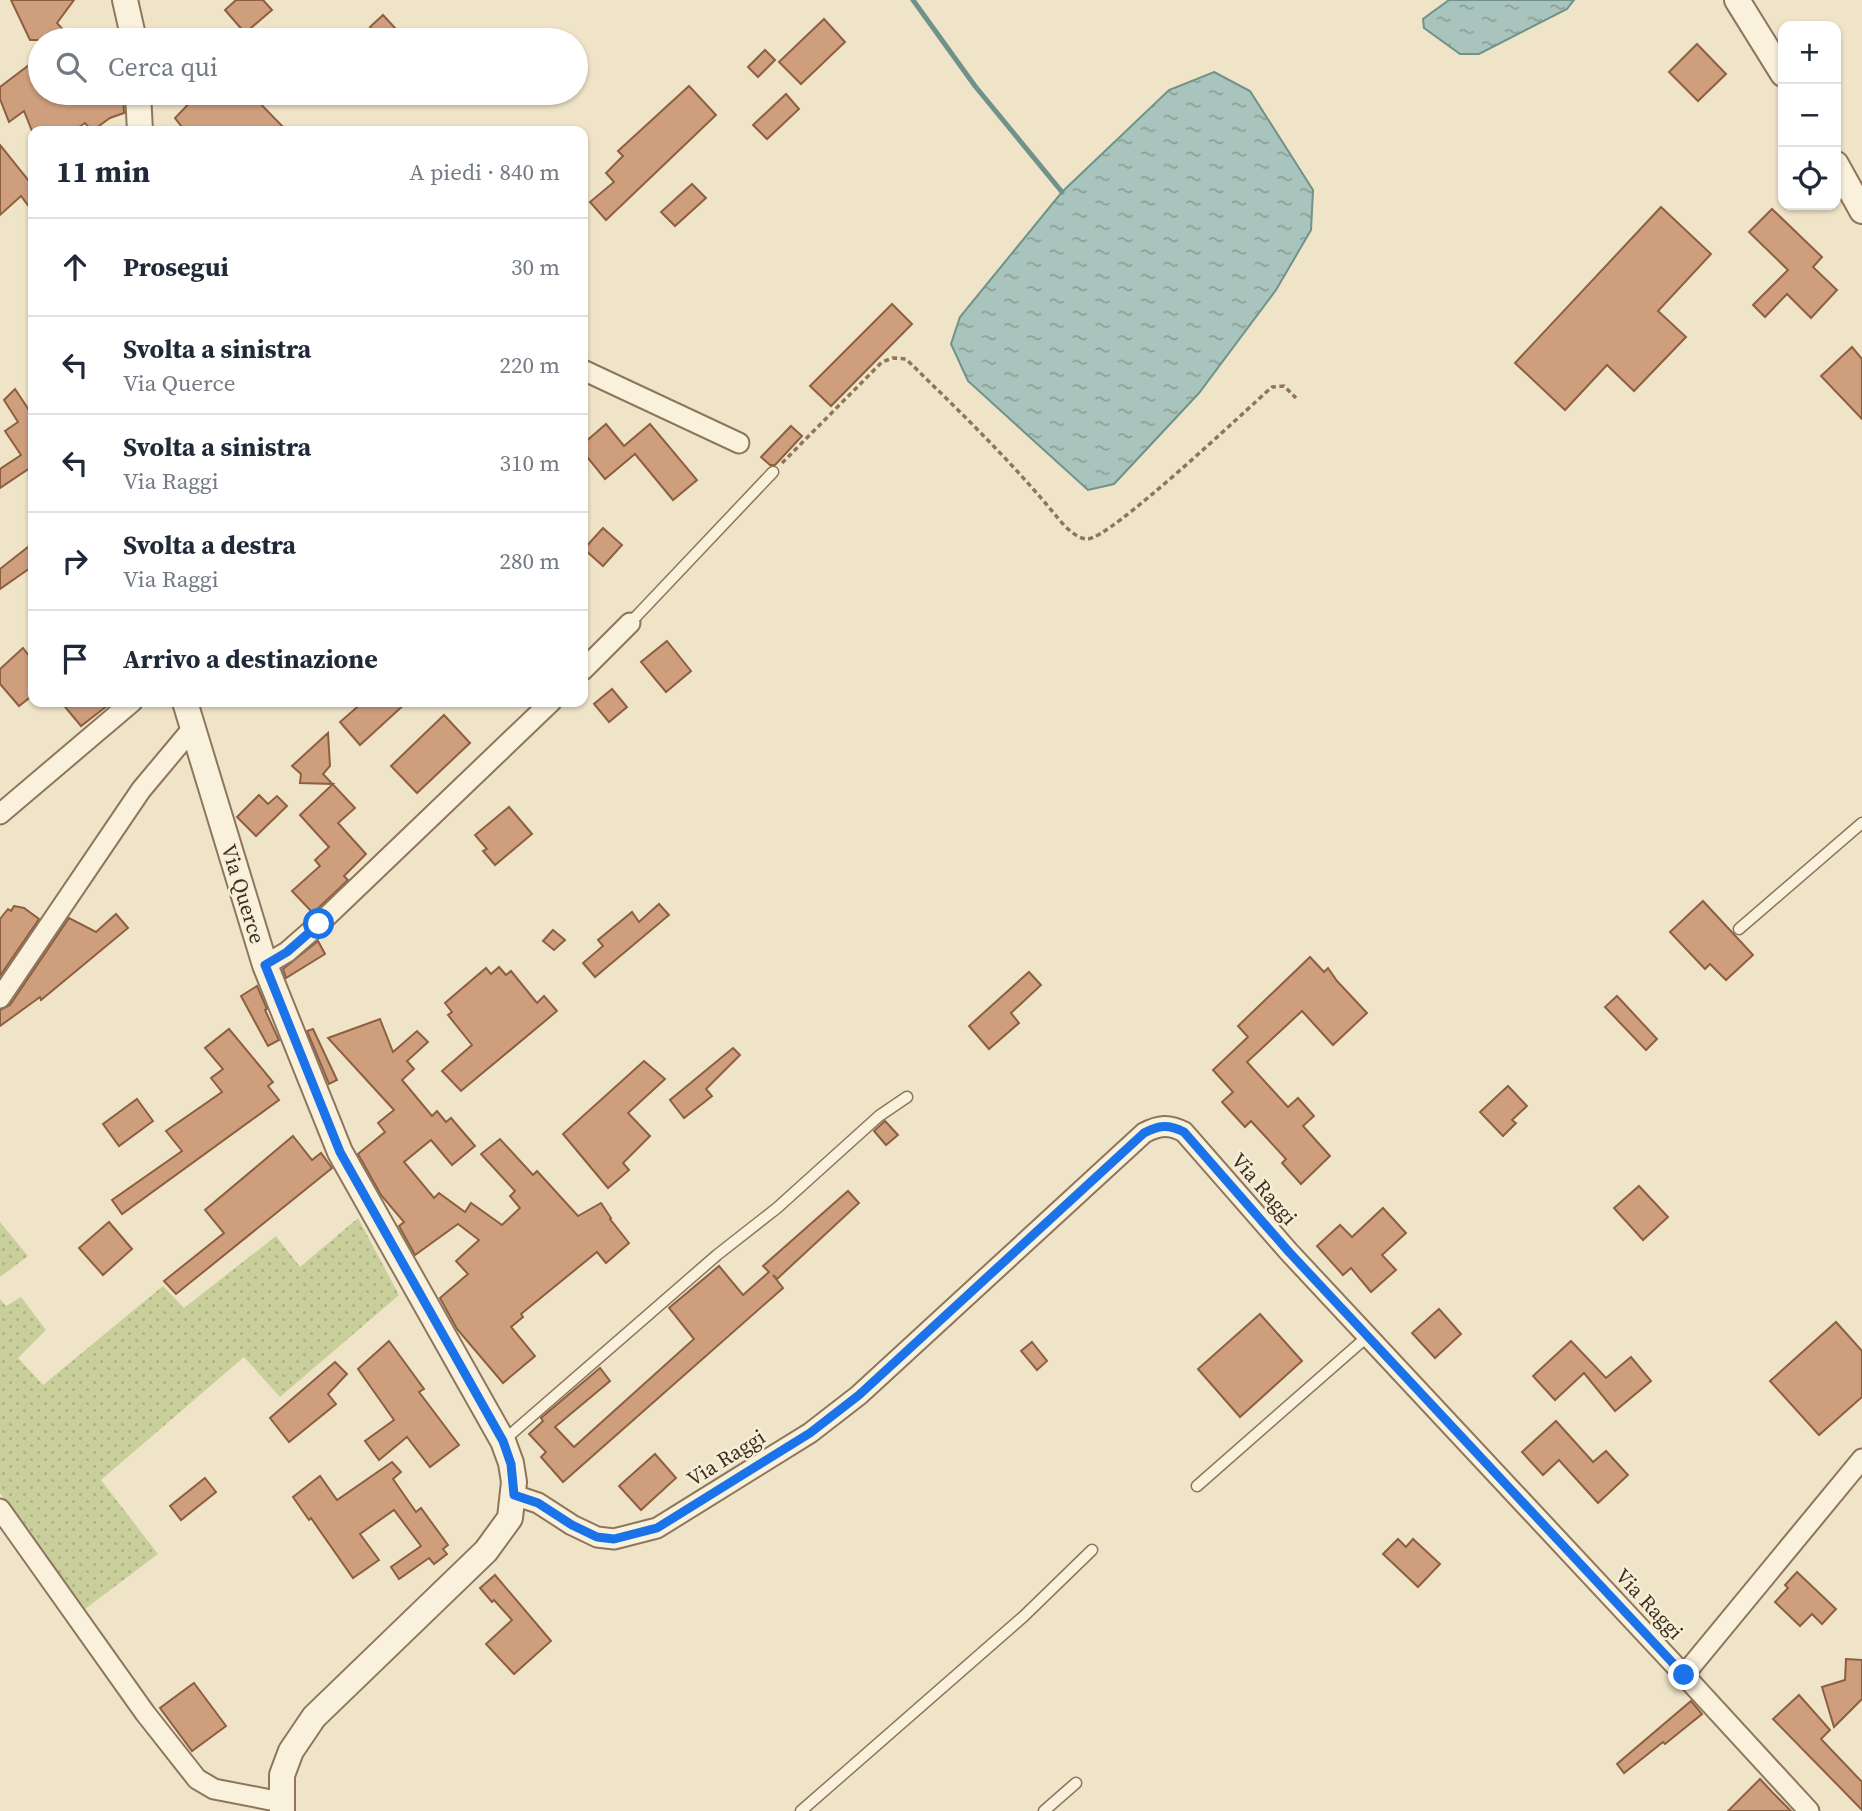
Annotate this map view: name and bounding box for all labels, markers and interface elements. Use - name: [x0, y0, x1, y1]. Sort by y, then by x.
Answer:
- map controls: [1778, 21, 1841, 210]
- button: +: [1778, 21, 1841, 84]
- search box: [28, 28, 588, 105]
- icon: search: [52, 48, 90, 86]
- text: Cerca qui: [108, 49, 218, 85]
- button: −: [1778, 84, 1841, 147]
- button: locate: [1778, 147, 1841, 210]
- text: 11 min: [56, 151, 150, 192]
- text: A piedi · 840 m: [409, 156, 560, 188]
- icon: ahead: [56, 248, 94, 286]
- text: Prosegui: [123, 249, 229, 285]
- text: 30 m: [511, 251, 560, 283]
- text: Svolta a sinistra: [123, 331, 311, 367]
- icon: left: [56, 346, 94, 384]
- text: 220 m: [499, 349, 560, 381]
- text: Via Querce: [123, 367, 235, 399]
- text: Svolta a sinistra: [123, 429, 311, 465]
- icon: left: [56, 444, 94, 482]
- text: 310 m: [499, 447, 560, 479]
- text: Via Raggi: [123, 465, 219, 497]
- text: Svolta a destra: [123, 527, 296, 563]
- icon: right: [56, 542, 94, 580]
- text: 280 m: [499, 545, 560, 577]
- text: Via Raggi: [123, 563, 219, 595]
- icon: arrive: [56, 640, 94, 678]
- text: Arrivo a destinazione: [123, 641, 378, 677]
- street label: Via Querce: [215, 841, 272, 947]
- route start: [303, 908, 334, 939]
- street label: Via Raggi: [1225, 1146, 1304, 1231]
- street label: Via Raggi: [681, 1422, 770, 1493]
- street label: Via Raggi: [1609, 1562, 1690, 1645]
- route end: [1668, 1659, 1699, 1690]

